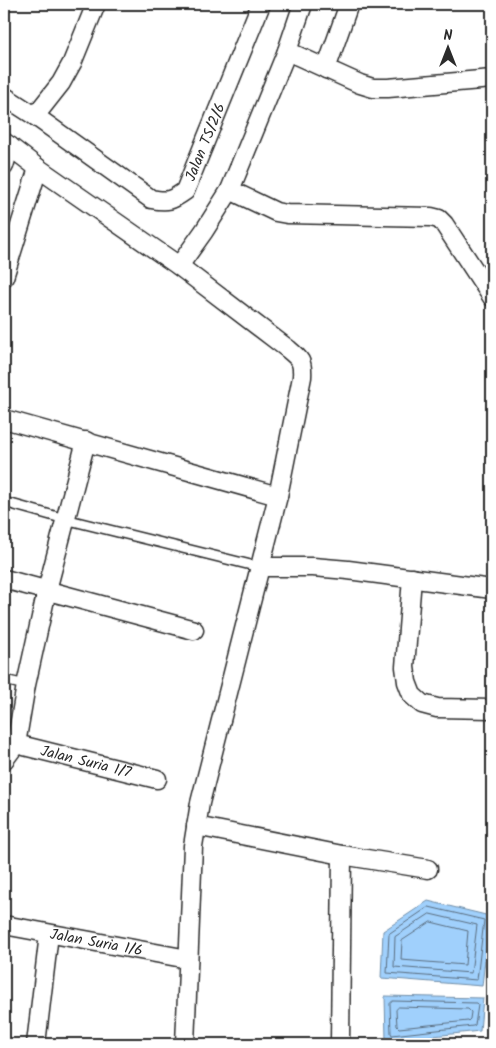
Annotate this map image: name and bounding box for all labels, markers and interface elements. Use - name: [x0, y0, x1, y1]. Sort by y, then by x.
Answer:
- north arrow: [424, 22, 474, 72]
- text: N: [444, 25, 453, 47]
- street label: Jalan TS/2/6: [179, 100, 233, 185]
- street label: Jalan Suria 1/7: [38, 740, 135, 785]
- street label: Jalan Suria 1/6: [48, 923, 145, 963]

